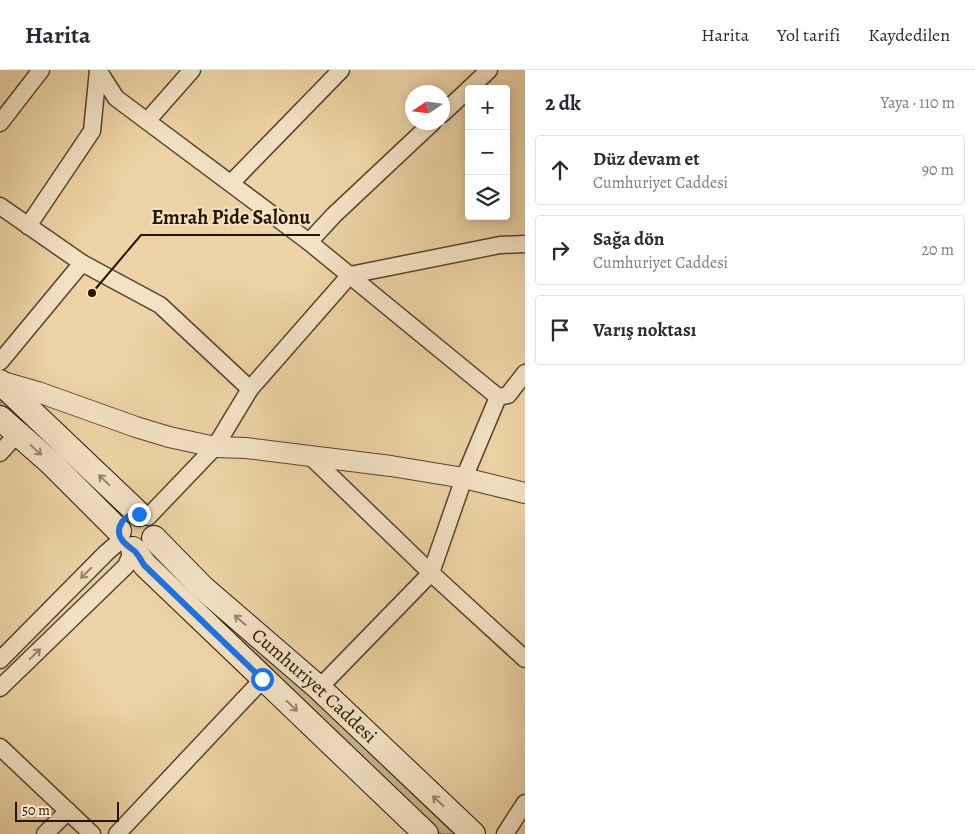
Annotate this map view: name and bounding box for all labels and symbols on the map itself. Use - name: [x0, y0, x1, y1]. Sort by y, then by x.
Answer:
- north arrow: [405, 85, 450, 130]
- callout: Emrah Pide Salonu: [141, 200, 320, 235]
- text: Emrah Pide Salonu: [152, 204, 311, 231]
- one-way arrow: [30, 444, 43, 456]
- one-way arrow: [98, 474, 110, 486]
- route end: [128, 503, 151, 526]
- one-way arrow: [80, 567, 92, 580]
- one-way arrow: [234, 614, 247, 626]
- street label: Cumhuriyet Caddesi: [246, 622, 382, 749]
- one-way arrow: [29, 648, 41, 660]
- route start: [251, 668, 274, 691]
- one-way arrow: [285, 700, 298, 712]
- one-way arrow: [431, 795, 444, 807]
- scale bar: [15, 799, 119, 822]

